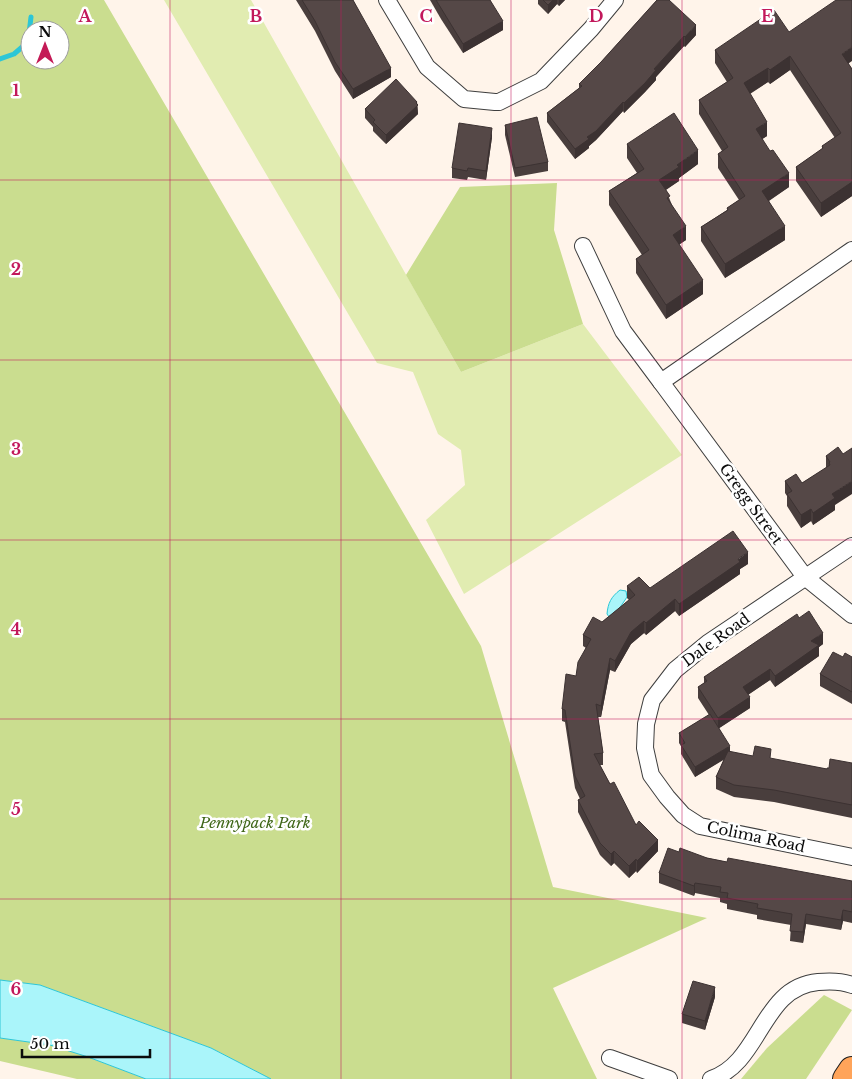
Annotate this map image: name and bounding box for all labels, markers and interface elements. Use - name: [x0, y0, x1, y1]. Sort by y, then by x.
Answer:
- text: A: [78, 6, 93, 26]
- text: B: [250, 6, 263, 26]
- text: C: [419, 6, 433, 26]
- text: D: [589, 6, 603, 26]
- text: E: [761, 6, 773, 26]
- north arrow: [20, 20, 70, 70]
- text: N: [38, 23, 52, 41]
- text: 1: [13, 80, 20, 100]
- text: 2: [11, 259, 21, 279]
- text: 3: [11, 439, 21, 459]
- street label: Gregg Street: [716, 459, 787, 548]
- street label: Dale Road: [678, 609, 753, 671]
- text: 4: [11, 619, 21, 639]
- text: 5: [11, 799, 21, 819]
- park label: Pennypack Park: [198, 813, 311, 832]
- street label: Colima Road: [705, 817, 807, 856]
- text: 6: [11, 979, 22, 999]
- scale bar: [22, 1026, 150, 1058]
- text: 50 m: [30, 1034, 70, 1053]

